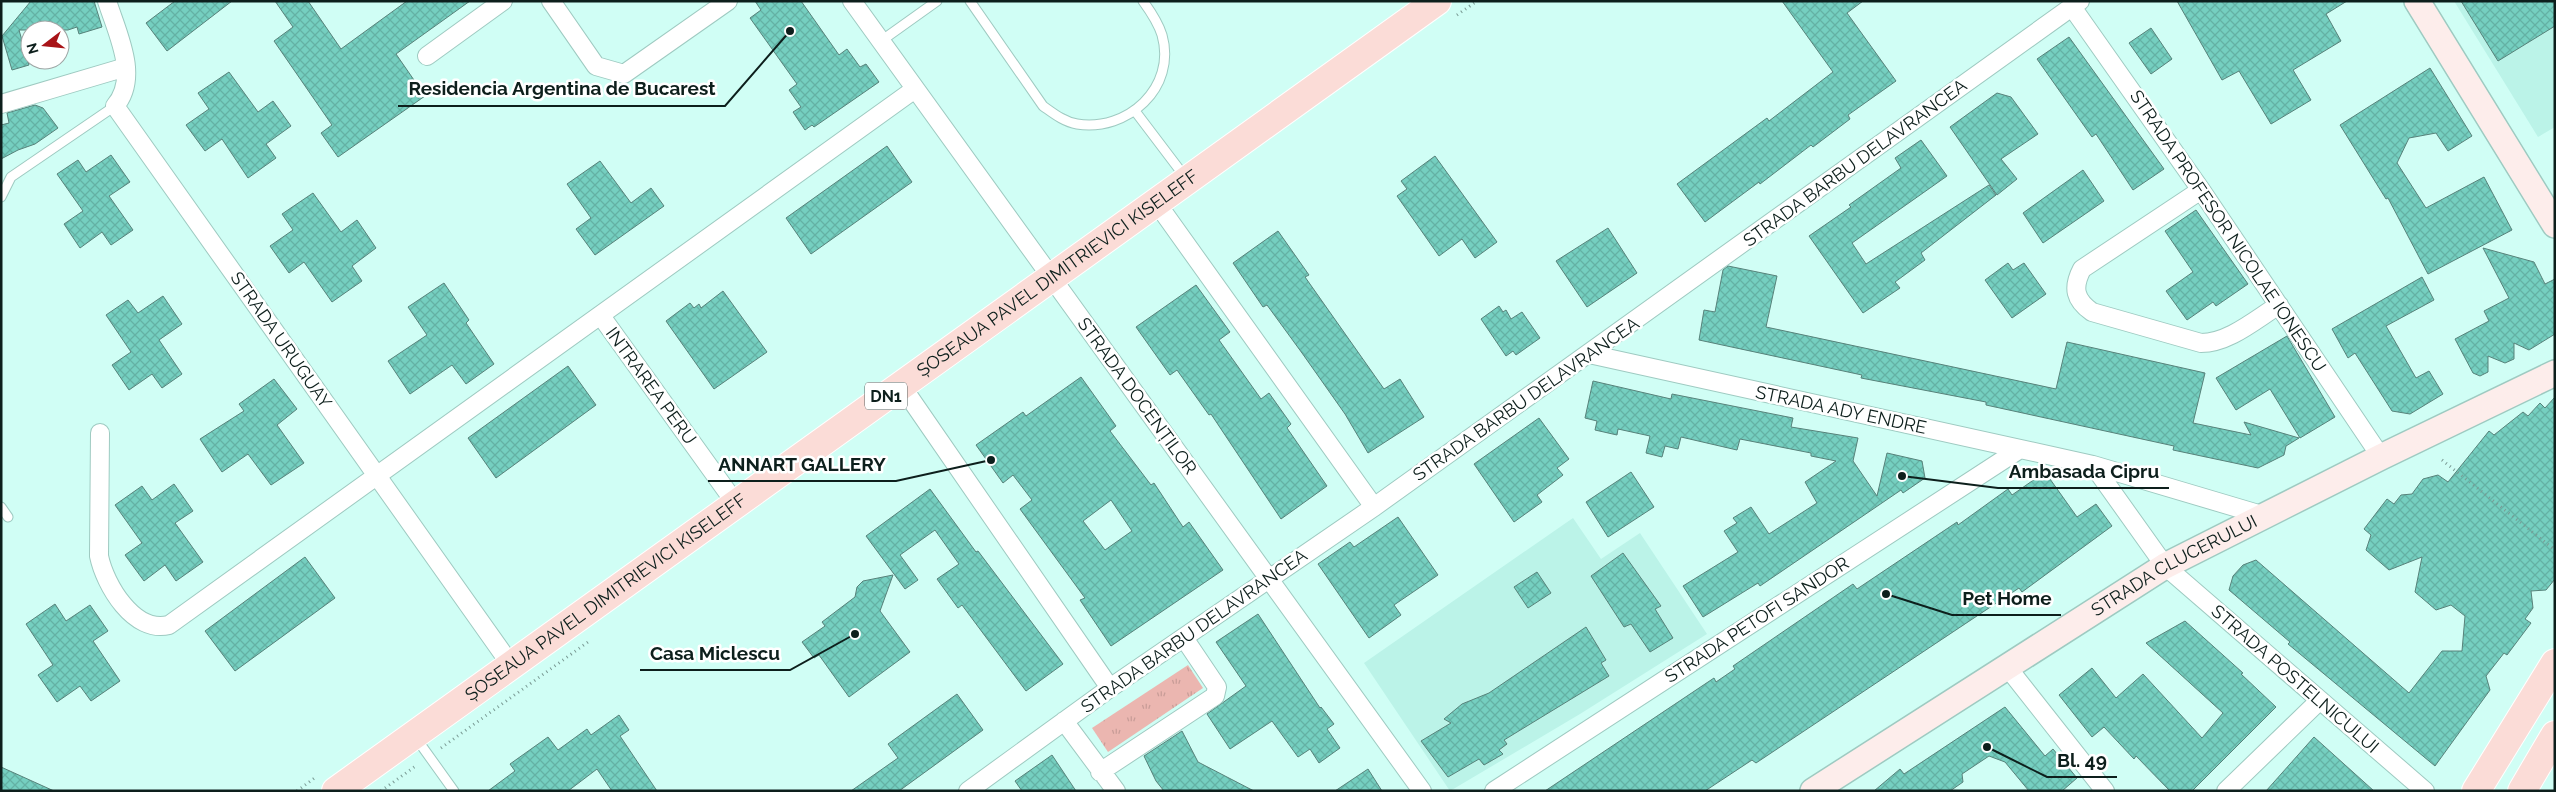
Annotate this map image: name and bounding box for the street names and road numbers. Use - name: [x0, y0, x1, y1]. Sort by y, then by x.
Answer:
- street label: STRADA BARBU DELAVRANCEA: [1739, 74, 1971, 251]
- street label: STRADA PROFESOR NICOLAE IONESCU: [2126, 86, 2331, 375]
- street label: ȘOSEAUA PAVEL DIMITRIEVICI KISELEFF: [913, 165, 1202, 381]
- street label: STRADA URUGUAY: [226, 267, 337, 412]
- street label: STRADA BARBU DELAVRANCEA: [1409, 312, 1643, 485]
- street label: STRADA DOCENȚILOR: [1073, 313, 1201, 478]
- street label: INTRAREA PERU: [602, 323, 701, 448]
- street label: STRADA ADY ENDRE: [1754, 381, 1928, 438]
- road number: DN1: [865, 382, 907, 410]
- street label: ȘOSEAUA PAVEL DIMITRIEVICI KISELEFF: [461, 489, 750, 705]
- street label: STRADA CLUCERULUI: [2087, 510, 2260, 620]
- street label: STRADA BARBU DELAVRANCEA: [1077, 544, 1311, 717]
- street label: STRADA PETOFI SANDOR: [1661, 552, 1853, 687]
- street label: STRADA POSTELNICULUI: [2207, 600, 2383, 757]

